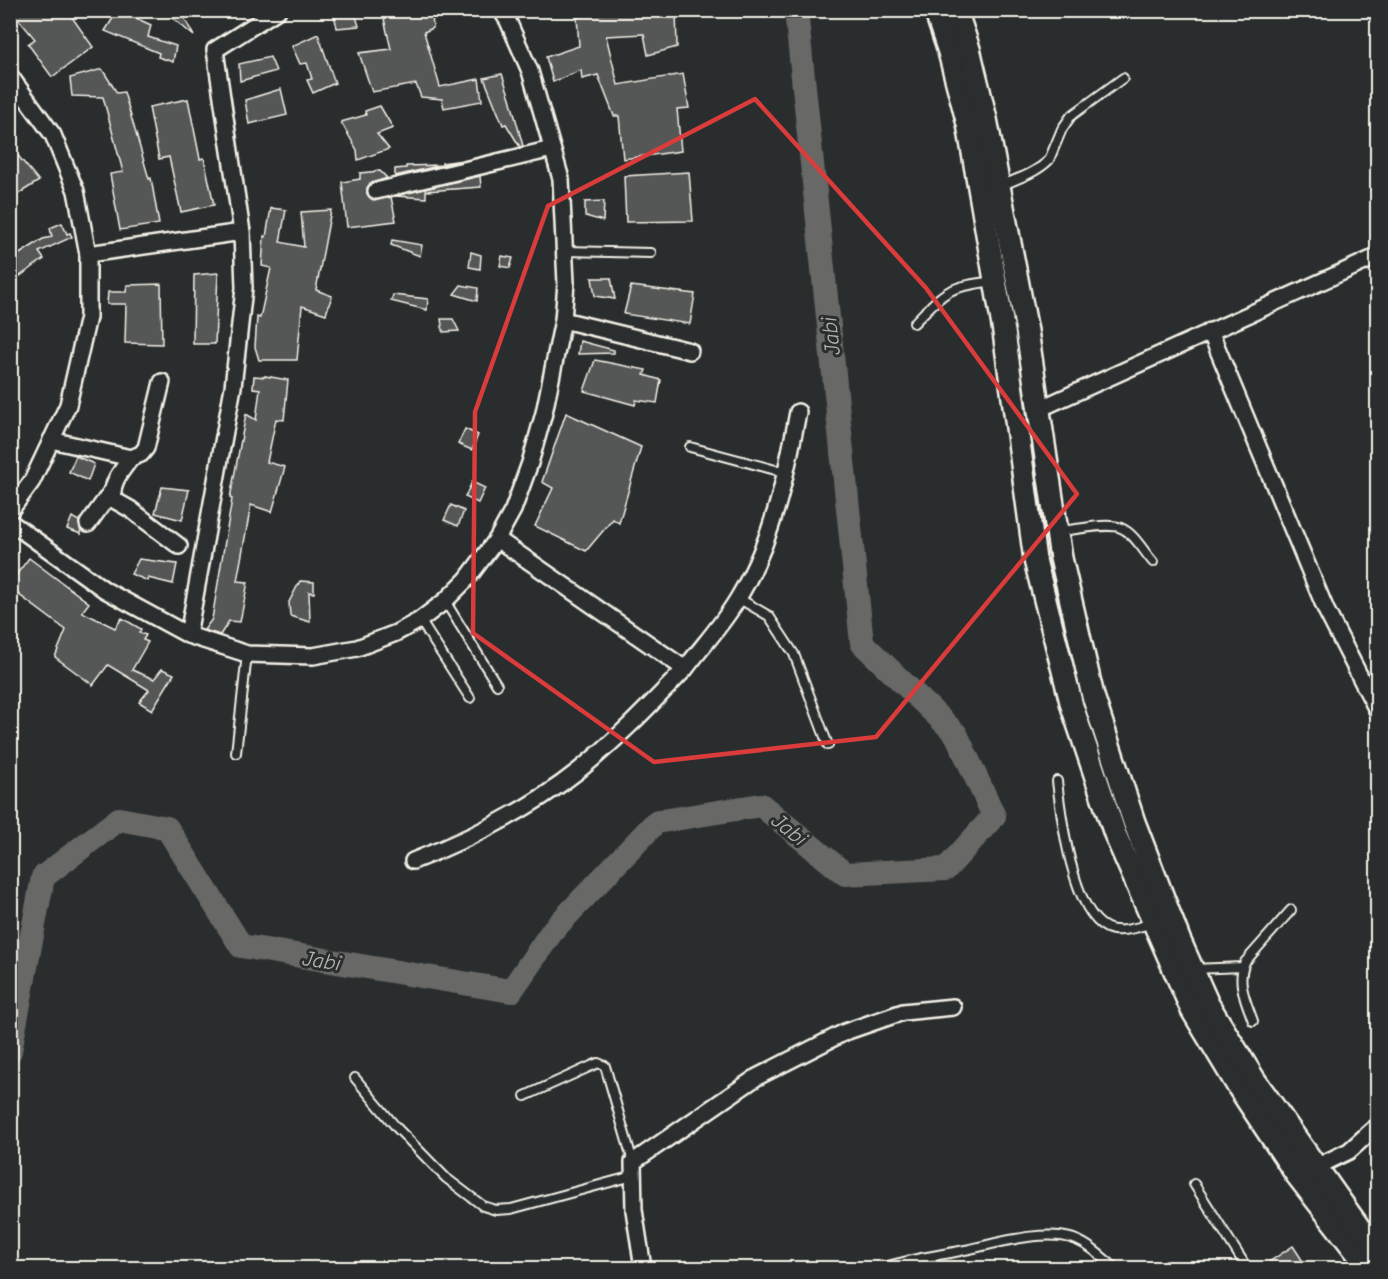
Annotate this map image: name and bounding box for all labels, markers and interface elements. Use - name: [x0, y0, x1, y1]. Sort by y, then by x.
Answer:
- water label: Jabi: [816, 315, 846, 357]
- water label: Jabi: [766, 807, 813, 853]
- water label: Jabi: [300, 945, 344, 977]

